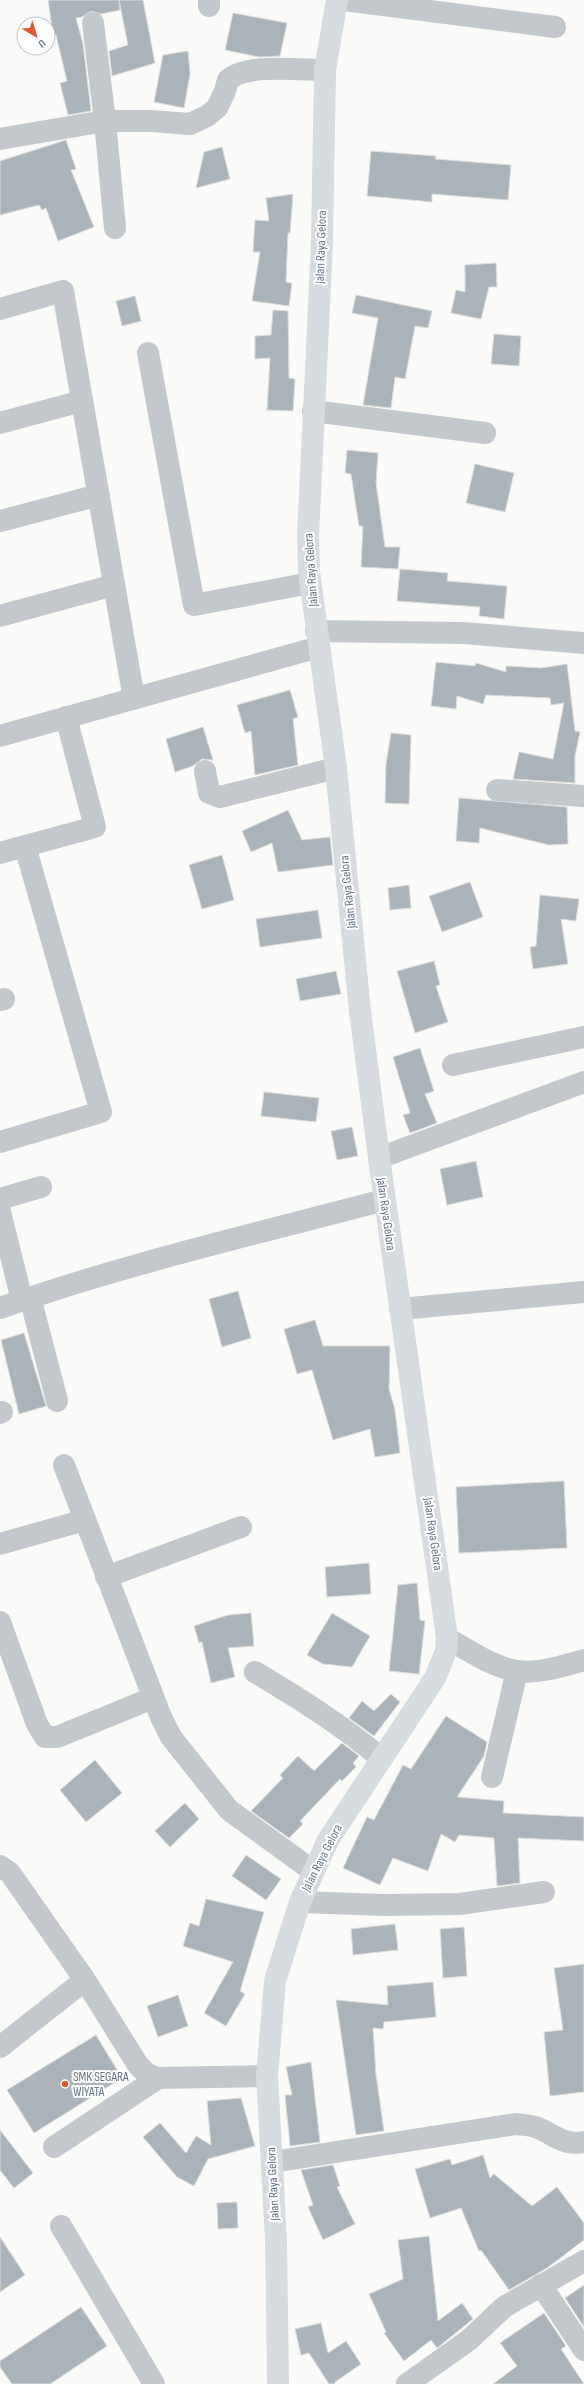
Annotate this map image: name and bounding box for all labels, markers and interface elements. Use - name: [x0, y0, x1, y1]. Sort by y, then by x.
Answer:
- north arrow: [16, 16, 56, 56]
- text: U: [35, 37, 48, 51]
- street label: Jalan Raya Gelora: [312, 210, 330, 285]
- street label: Jalan Raya Gelora: [300, 533, 322, 608]
- street label: Jalan Raya Gelora: [336, 855, 360, 930]
- street label: Jalan Raya Gelora: [373, 1176, 399, 1251]
- street label: Jalan Raya Gelora: [420, 1496, 446, 1571]
- street label: Jalan Raya Gelora: [298, 1822, 346, 1895]
- place label: SMK SEGARA WIYATA: [73, 2069, 129, 2100]
- marker: SMK SEGARA WIYATA: [60, 2079, 70, 2089]
- street label: Jalan Raya Gelora: [263, 2147, 283, 2222]

